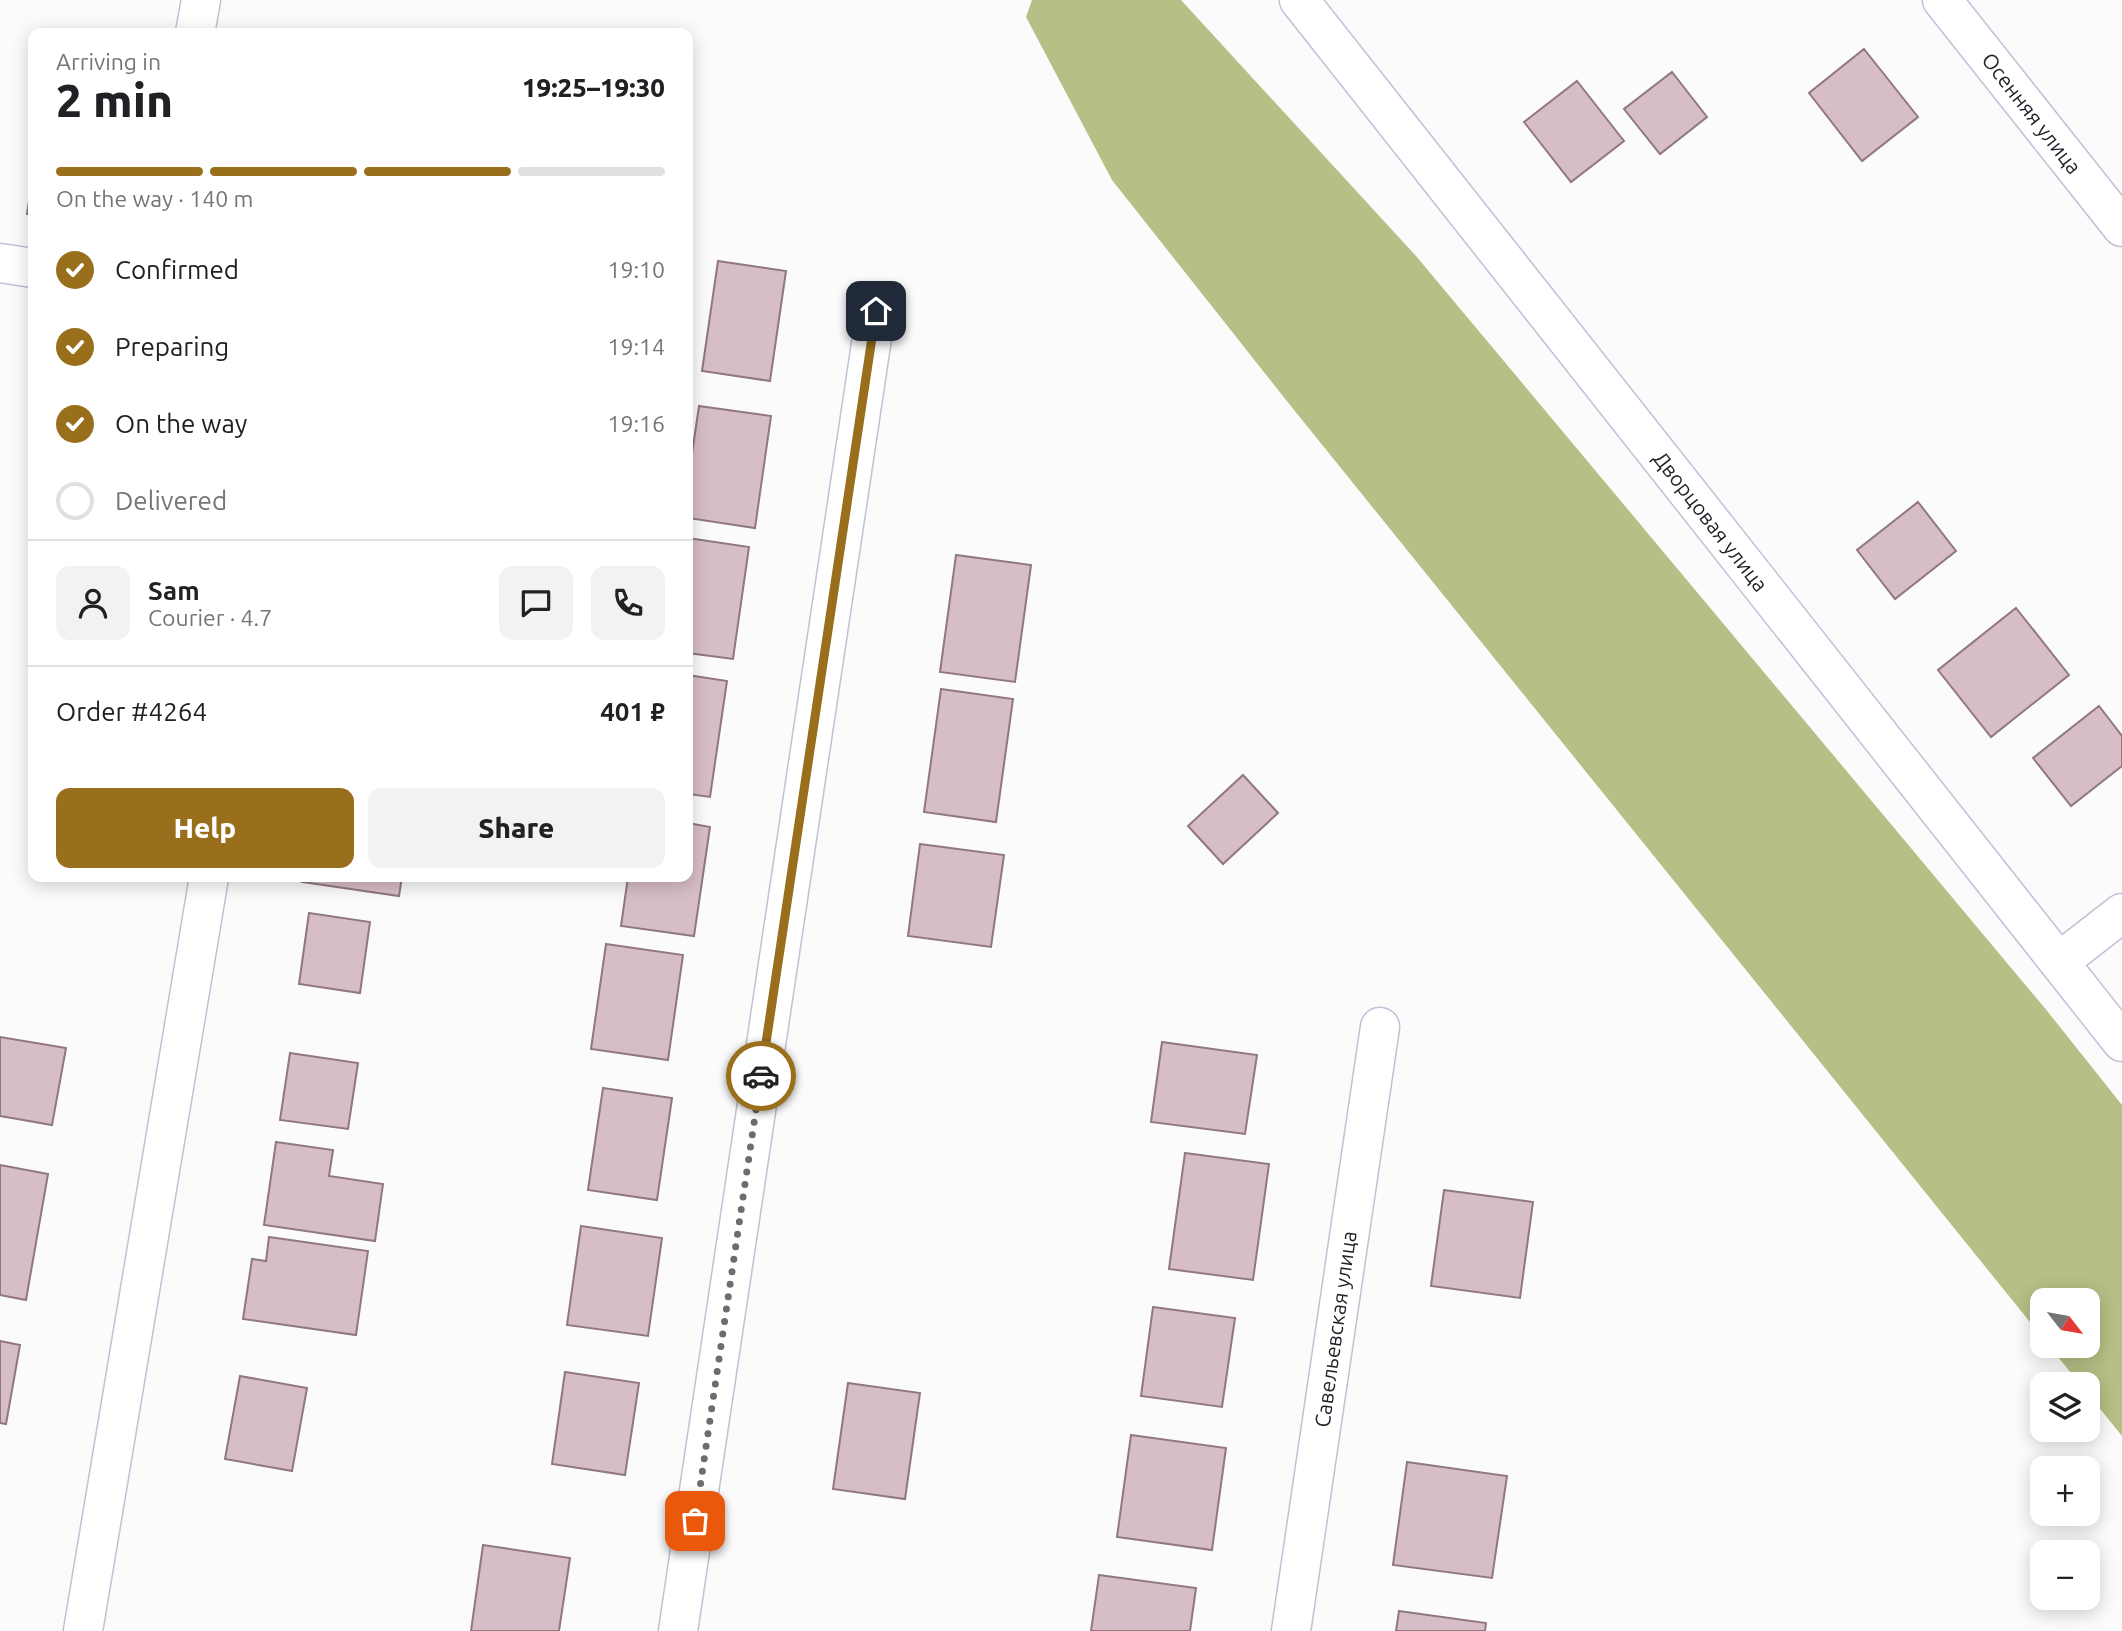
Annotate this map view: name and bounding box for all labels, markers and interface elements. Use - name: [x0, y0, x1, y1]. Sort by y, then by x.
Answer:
- street label: Осенняя улица: [1977, 48, 2087, 178]
- text: Arriving in: [56, 49, 161, 74]
- text: 19:25–19:30: [522, 73, 665, 102]
- text: 2 min: [56, 74, 173, 126]
- text: On the way · 140 m: [56, 186, 253, 211]
- icon: check: [56, 251, 94, 289]
- text: Confirmed: [115, 255, 239, 284]
- text: 19:10: [607, 257, 665, 282]
- pin: [846, 281, 906, 341]
- icon: home: [857, 292, 895, 330]
- icon: check: [56, 328, 94, 366]
- text: Preparing: [115, 332, 229, 361]
- text: 19:14: [607, 334, 665, 359]
- icon: check: [56, 405, 94, 443]
- text: On the way: [115, 409, 247, 438]
- text: 19:16: [607, 411, 665, 436]
- street label: Дворцовая улица: [1649, 446, 1773, 596]
- text: Delivered: [115, 486, 227, 515]
- button: person: [56, 566, 130, 640]
- button: chat: [499, 566, 573, 640]
- button: phone: [591, 566, 665, 640]
- text: Sam: [148, 576, 200, 605]
- text: Courier · 4.7: [148, 605, 272, 630]
- text: Order #4264: [56, 697, 207, 726]
- text: 401 ₽: [600, 697, 665, 726]
- button: Help: [56, 788, 354, 868]
- button: Share: [368, 788, 665, 868]
- courier: [726, 1041, 796, 1111]
- icon: car: [742, 1057, 780, 1095]
- street label: Савельевская улица: [1309, 1229, 1361, 1429]
- north arrow: [2030, 1288, 2100, 1358]
- map controls: [2030, 1288, 2100, 1610]
- button: layers: [2030, 1372, 2100, 1442]
- button: +: [2030, 1456, 2100, 1526]
- pin: [665, 1491, 725, 1551]
- icon: bag: [676, 1502, 714, 1540]
- button: −: [2030, 1540, 2100, 1610]

